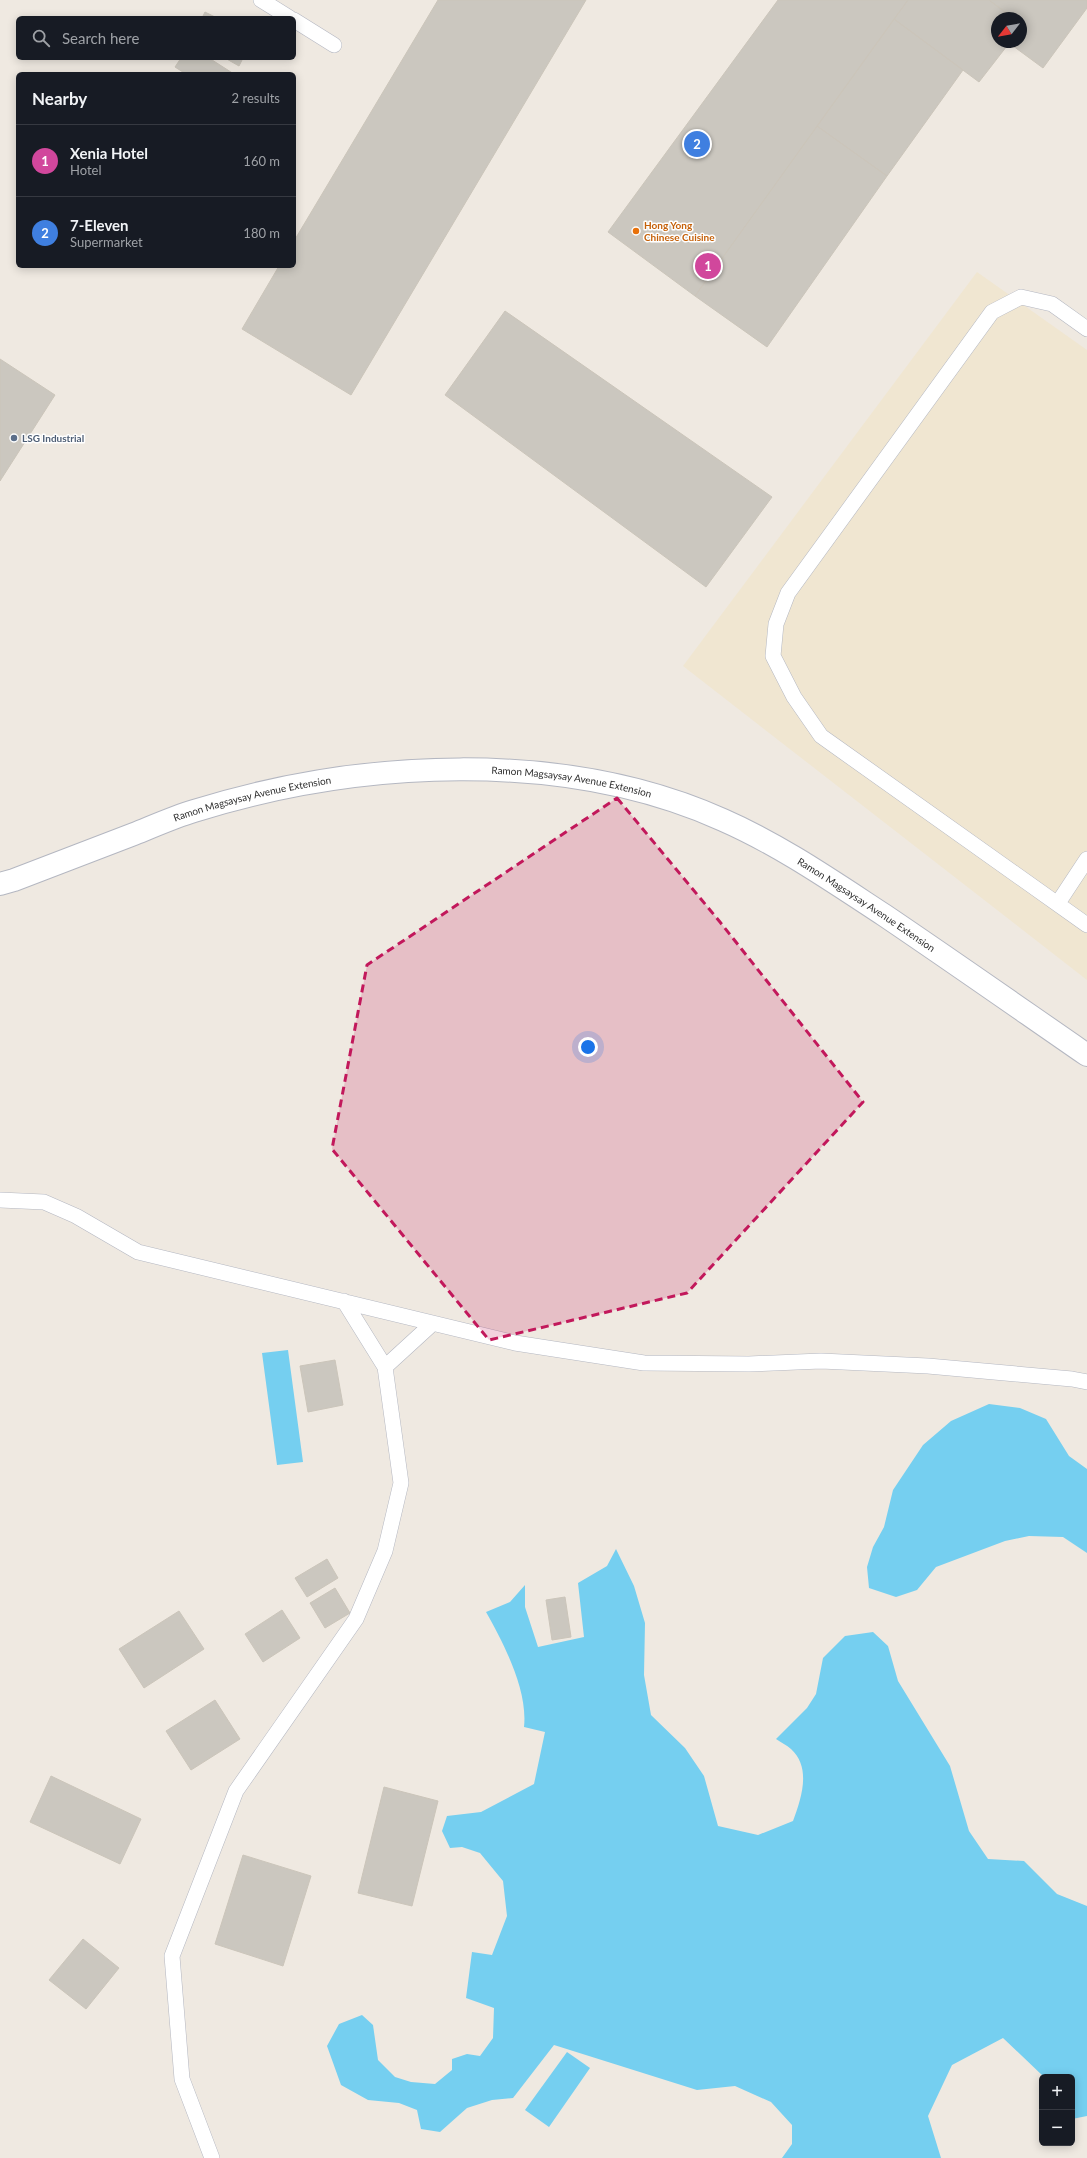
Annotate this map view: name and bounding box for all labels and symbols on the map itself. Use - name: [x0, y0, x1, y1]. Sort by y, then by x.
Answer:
- north arrow: [991, 12, 1027, 48]
- pin: 2: [684, 129, 710, 159]
- place label: Hong Yong Chinese Cuisine: [644, 219, 715, 243]
- marker: Hong Yong Chinese Cuisine: [631, 226, 641, 236]
- pin: 1: [695, 251, 721, 281]
- place label: LSG Industrial: [22, 432, 84, 444]
- marker: LSG Industrial: [9, 433, 19, 443]
- street label: Ramon Magsaysay Avenue Extension: [491, 764, 653, 800]
- street label: Ramon Magsaysay Avenue Extension: [172, 774, 332, 824]
- street label: Ramon Magsaysay Avenue Extension: [795, 855, 937, 954]
- your location: [578, 1037, 598, 1057]

